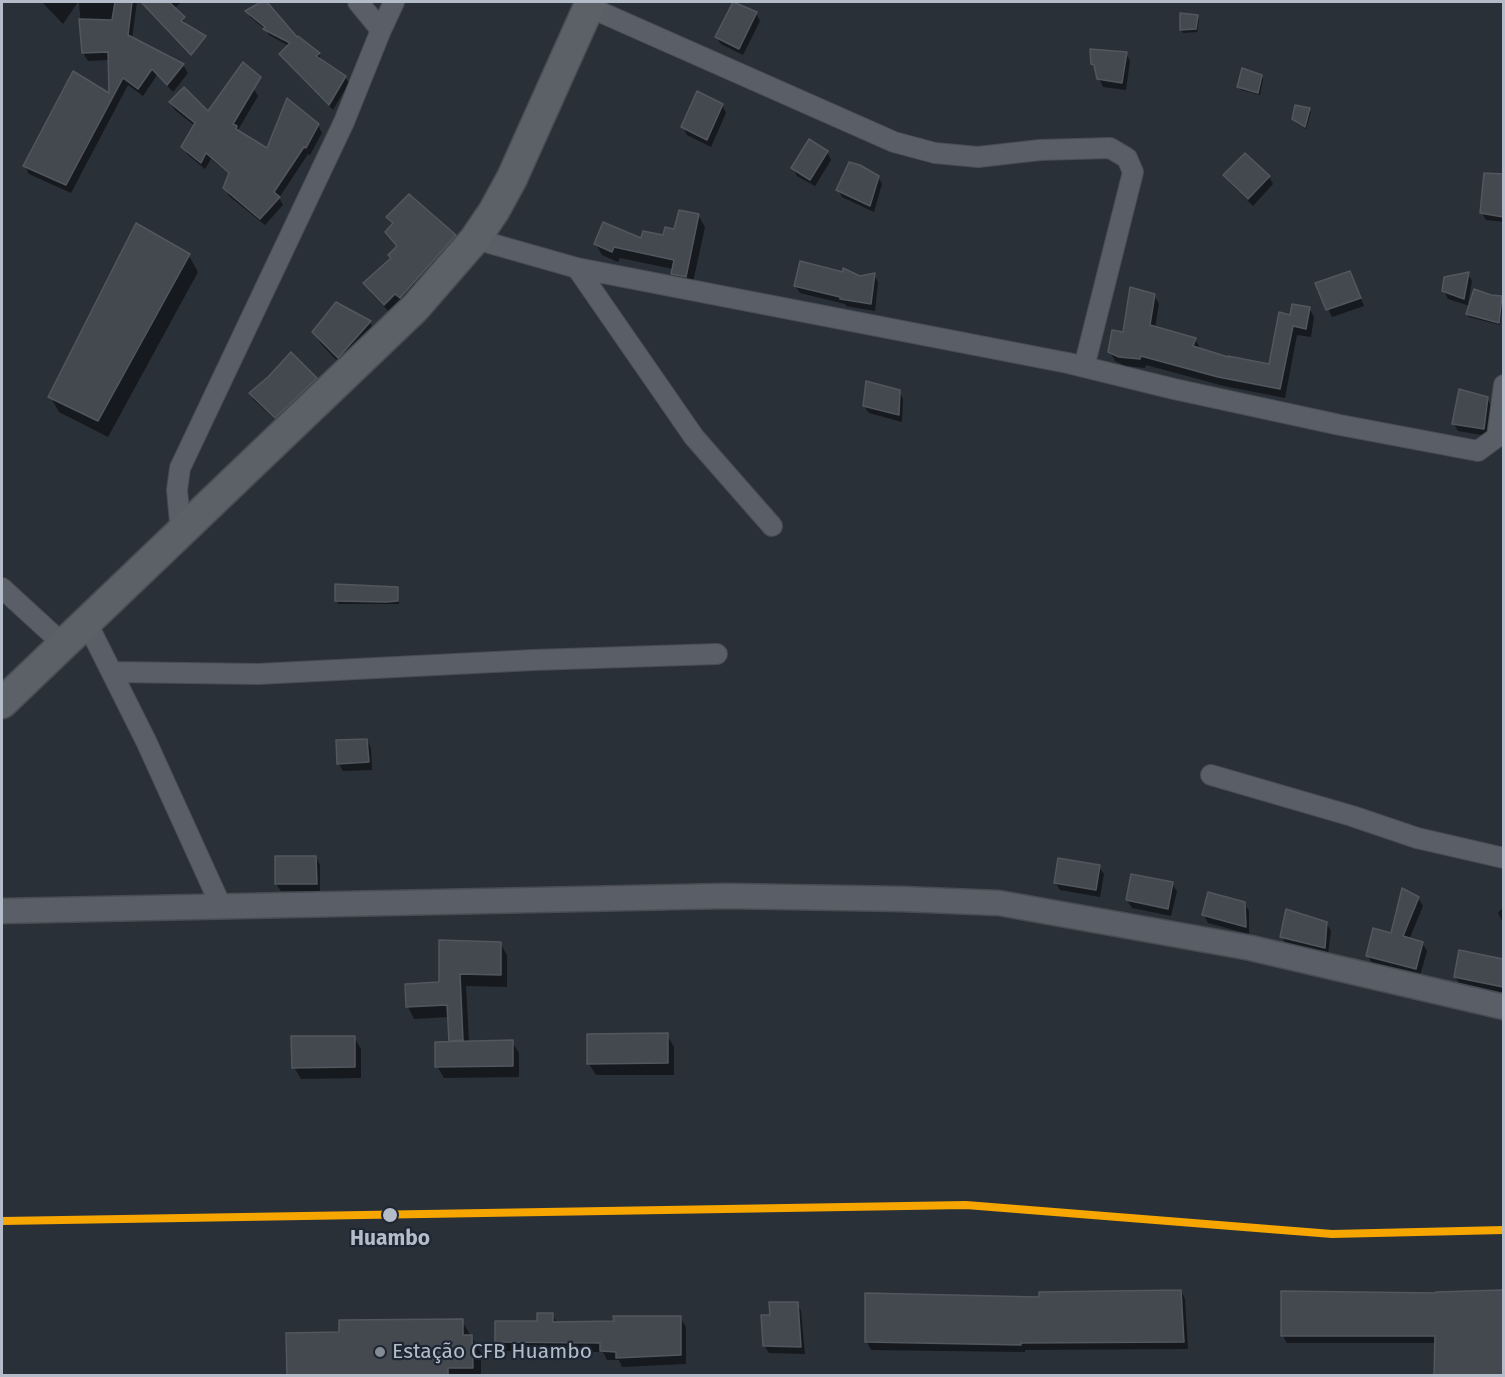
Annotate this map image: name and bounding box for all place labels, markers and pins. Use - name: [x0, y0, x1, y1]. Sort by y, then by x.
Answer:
- marker: Huambo: [381, 1206, 399, 1224]
- place label: Huambo: [350, 1226, 430, 1252]
- place label: Estação CFB Huambo: [392, 1339, 592, 1365]
- marker: Estação CFB Huambo: [373, 1345, 387, 1359]

